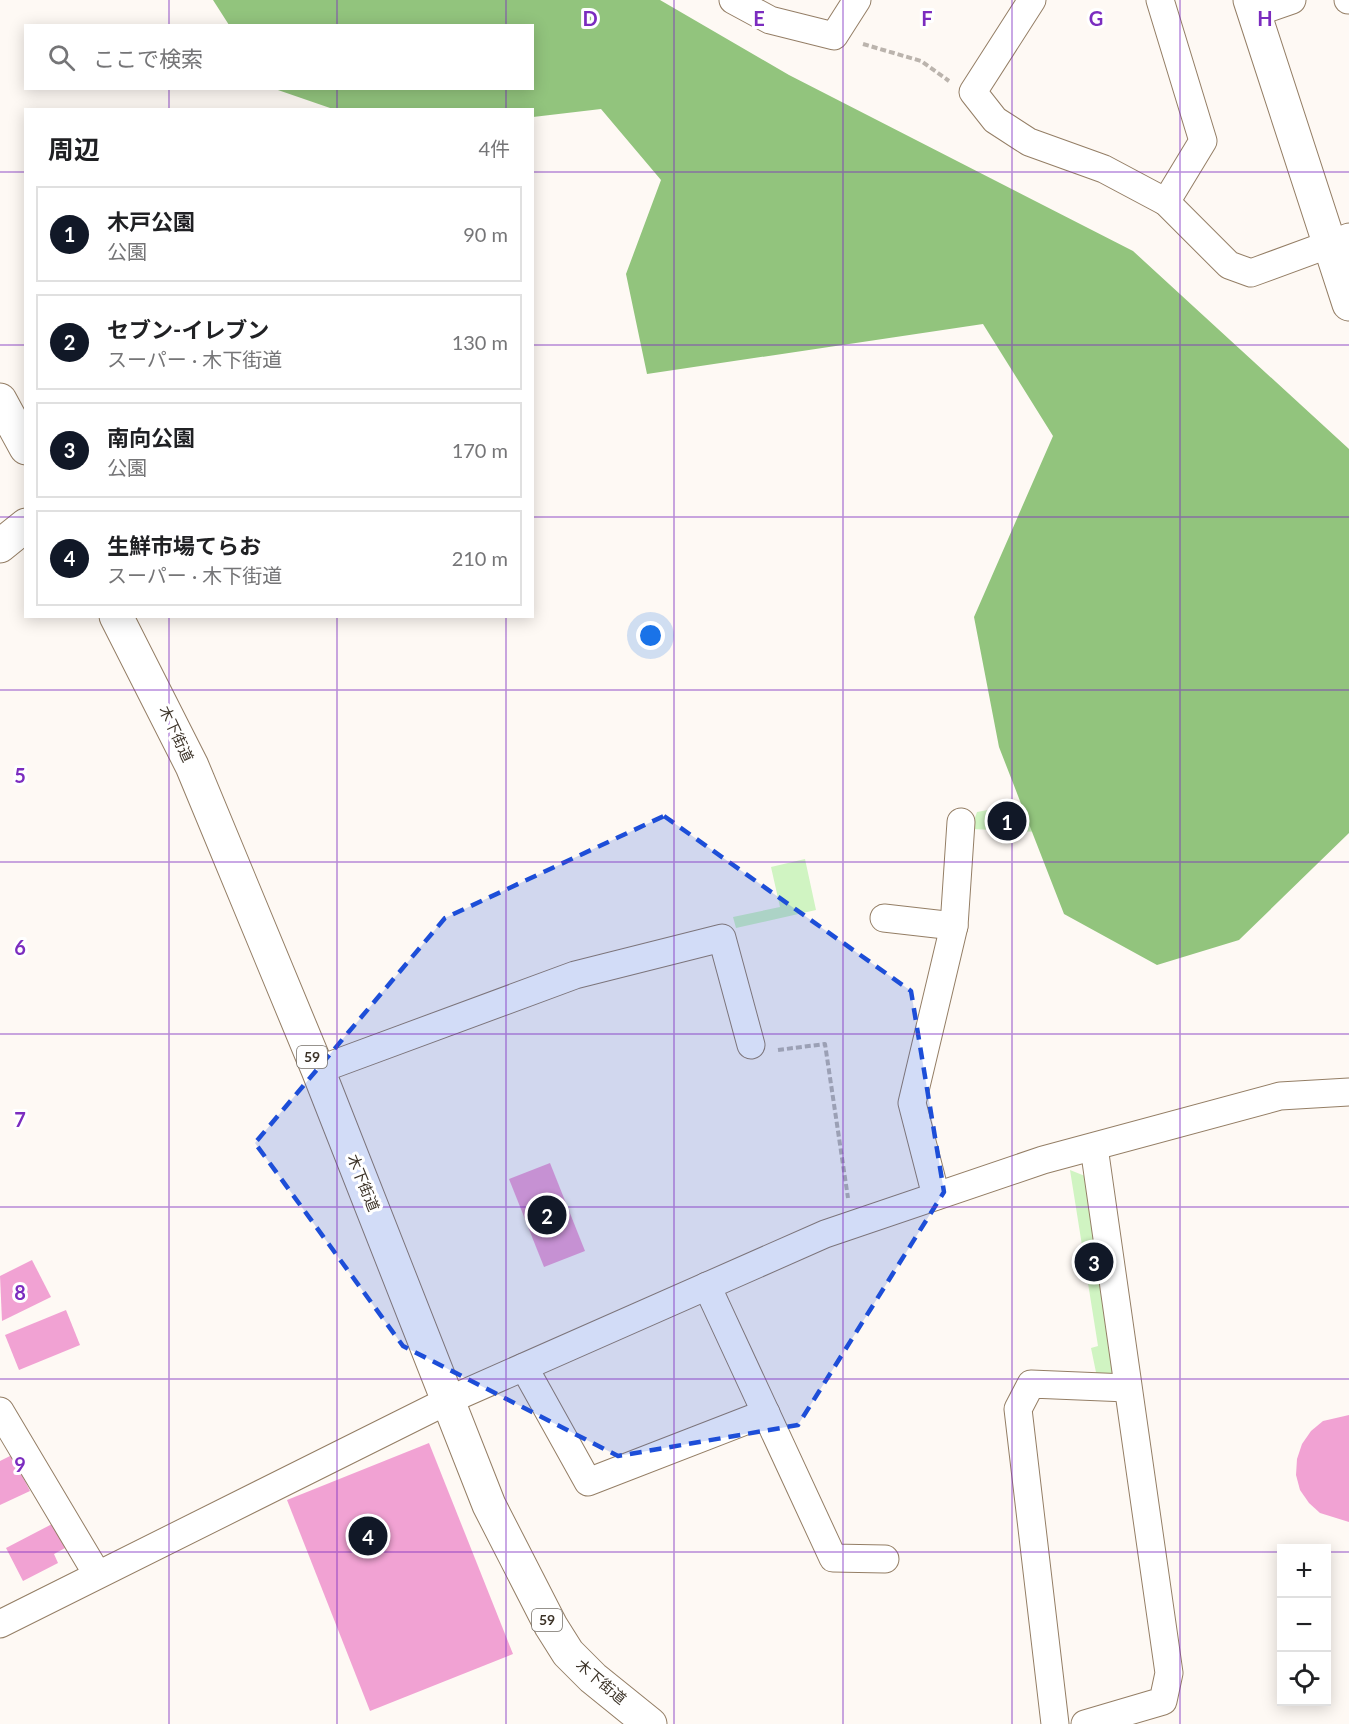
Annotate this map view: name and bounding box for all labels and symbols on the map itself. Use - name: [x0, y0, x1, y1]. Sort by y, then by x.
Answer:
- text: D: [582, 6, 598, 30]
- text: E: [753, 6, 765, 30]
- text: F: [921, 6, 933, 30]
- text: G: [1089, 6, 1103, 30]
- text: H: [1257, 6, 1273, 30]
- your location: [636, 621, 665, 650]
- street label: 木下街道: [156, 703, 198, 765]
- text: 5: [14, 763, 26, 787]
- pin: 1: [988, 798, 1026, 844]
- text: 6: [14, 935, 26, 959]
- road number: 59: [297, 1046, 327, 1068]
- text: 7: [14, 1107, 26, 1131]
- street label: 木下街道: [344, 1151, 384, 1214]
- pin: 2: [528, 1192, 566, 1238]
- pin: 3: [1074, 1240, 1114, 1284]
- text: 8: [14, 1280, 26, 1304]
- text: 9: [14, 1452, 26, 1476]
- pin: 4: [348, 1514, 388, 1558]
- road number: 59: [532, 1609, 562, 1631]
- street label: 木下街道: [573, 1655, 630, 1707]

